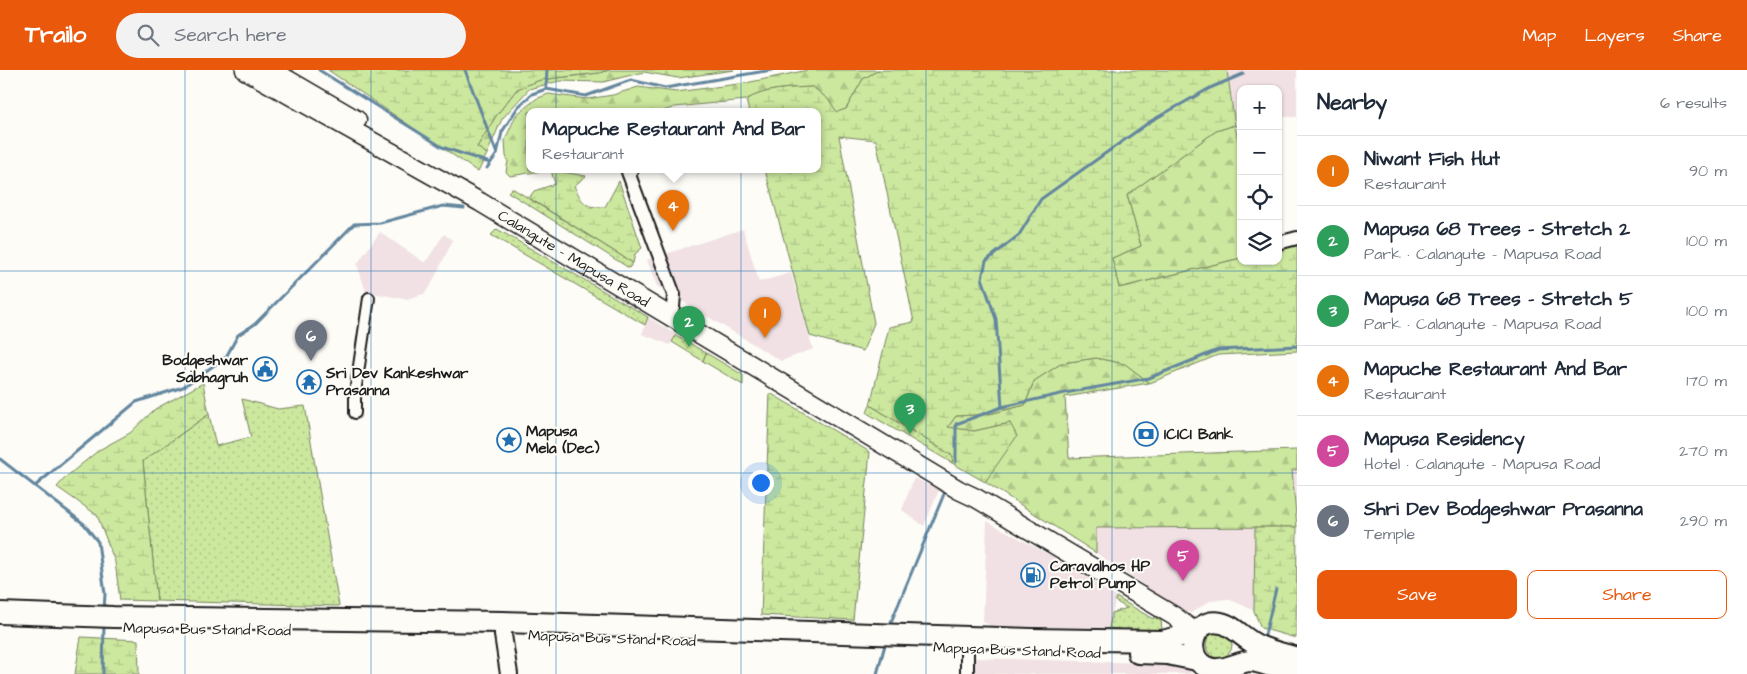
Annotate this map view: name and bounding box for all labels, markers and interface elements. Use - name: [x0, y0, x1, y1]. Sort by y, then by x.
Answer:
- search box: [116, 13, 466, 58]
- text: Trailo: [25, 18, 86, 52]
- icon: search: [134, 21, 162, 49]
- text: Search here: [174, 22, 286, 49]
- text: Map: [1522, 23, 1556, 48]
- text: Layers: [1584, 23, 1645, 48]
- text: Share: [1673, 23, 1722, 48]
- map controls: [1237, 85, 1282, 265]
- button: +: [1237, 85, 1282, 130]
- text: Nearby: [1317, 88, 1387, 117]
- text: 6 results: [1660, 92, 1727, 114]
- popup: [526, 108, 821, 173]
- text: Mapuche Restaurant And Bar: [542, 116, 805, 143]
- button: −: [1237, 130, 1282, 175]
- text: Restaurant: [542, 143, 624, 165]
- text: Niwant Fish Hut: [1364, 146, 1500, 173]
- text: 1: [1332, 160, 1334, 182]
- text: 90 m: [1689, 160, 1727, 182]
- text: Restaurant: [1364, 173, 1446, 195]
- button: locate: [1237, 175, 1282, 220]
- pin: 4: [657, 190, 689, 231]
- street label: Calangute - Mapusa Road: [494, 205, 654, 313]
- text: Mapusa 68 Trees - Stretch 2: [1364, 216, 1630, 243]
- button: layers: [1237, 220, 1282, 265]
- text: 2: [1328, 230, 1338, 252]
- text: 100 m: [1686, 230, 1727, 252]
- text: Park · Calangute - Mapusa Road: [1364, 243, 1601, 265]
- text: Mapusa 68 Trees - Stretch 5: [1364, 286, 1633, 313]
- pin: 1: [749, 297, 781, 338]
- text: 3: [1329, 300, 1337, 322]
- text: 100 m: [1686, 300, 1727, 322]
- pin: 2: [673, 306, 705, 347]
- text: Park · Calangute - Mapusa Road: [1364, 313, 1601, 335]
- pin: 6: [295, 320, 327, 361]
- place label: Bodgeshwar Sabhagruh: [162, 350, 249, 390]
- public building icon: Bodgeshwar Sabhagruh: [252, 356, 278, 382]
- text: Mapuche Restaurant And Bar: [1364, 356, 1627, 383]
- place label: Sri Dev Kankeshwar Prasanna: [325, 363, 469, 401]
- temple icon: Sri Dev Kankeshwar Prasanna: [296, 369, 322, 395]
- text: 4: [1328, 370, 1338, 392]
- text: 170 m: [1686, 370, 1727, 392]
- text: Restaurant: [1364, 383, 1446, 405]
- pin: 3: [894, 393, 926, 434]
- place label: Mapusa Mela (Dec): [526, 421, 600, 459]
- bank icon: ICICI Bank: [1133, 421, 1159, 447]
- place label: ICICI Bank: [1164, 424, 1234, 445]
- text: Mapusa Residency: [1364, 426, 1525, 453]
- place icon: Mapusa Mela (Dec): [496, 427, 522, 453]
- text: 5: [1327, 440, 1339, 462]
- text: 270 m: [1679, 440, 1727, 462]
- text: Hotel · Calangute - Mapusa Road: [1364, 453, 1601, 475]
- your location: [748, 470, 774, 496]
- text: Shri Dev Bodgeshwar Prasanna: [1364, 496, 1643, 523]
- text: 6: [1328, 510, 1338, 532]
- text: 290 m: [1680, 510, 1727, 532]
- text: Temple: [1364, 523, 1415, 545]
- pin: 5: [1167, 540, 1199, 581]
- place label: Caravalhos HP Petrol Pump: [1050, 556, 1150, 594]
- fuel station icon: Caravalhos HP Petrol Pump: [1020, 562, 1046, 588]
- button: Save: [1317, 570, 1517, 619]
- button: Share: [1527, 570, 1727, 619]
- street label: Mapusa Bus Stand Road: [123, 618, 291, 641]
- street label: Mapusa Bus Stand Road: [528, 625, 697, 652]
- street label: Mapusa Bus Stand Road: [933, 637, 1102, 664]

